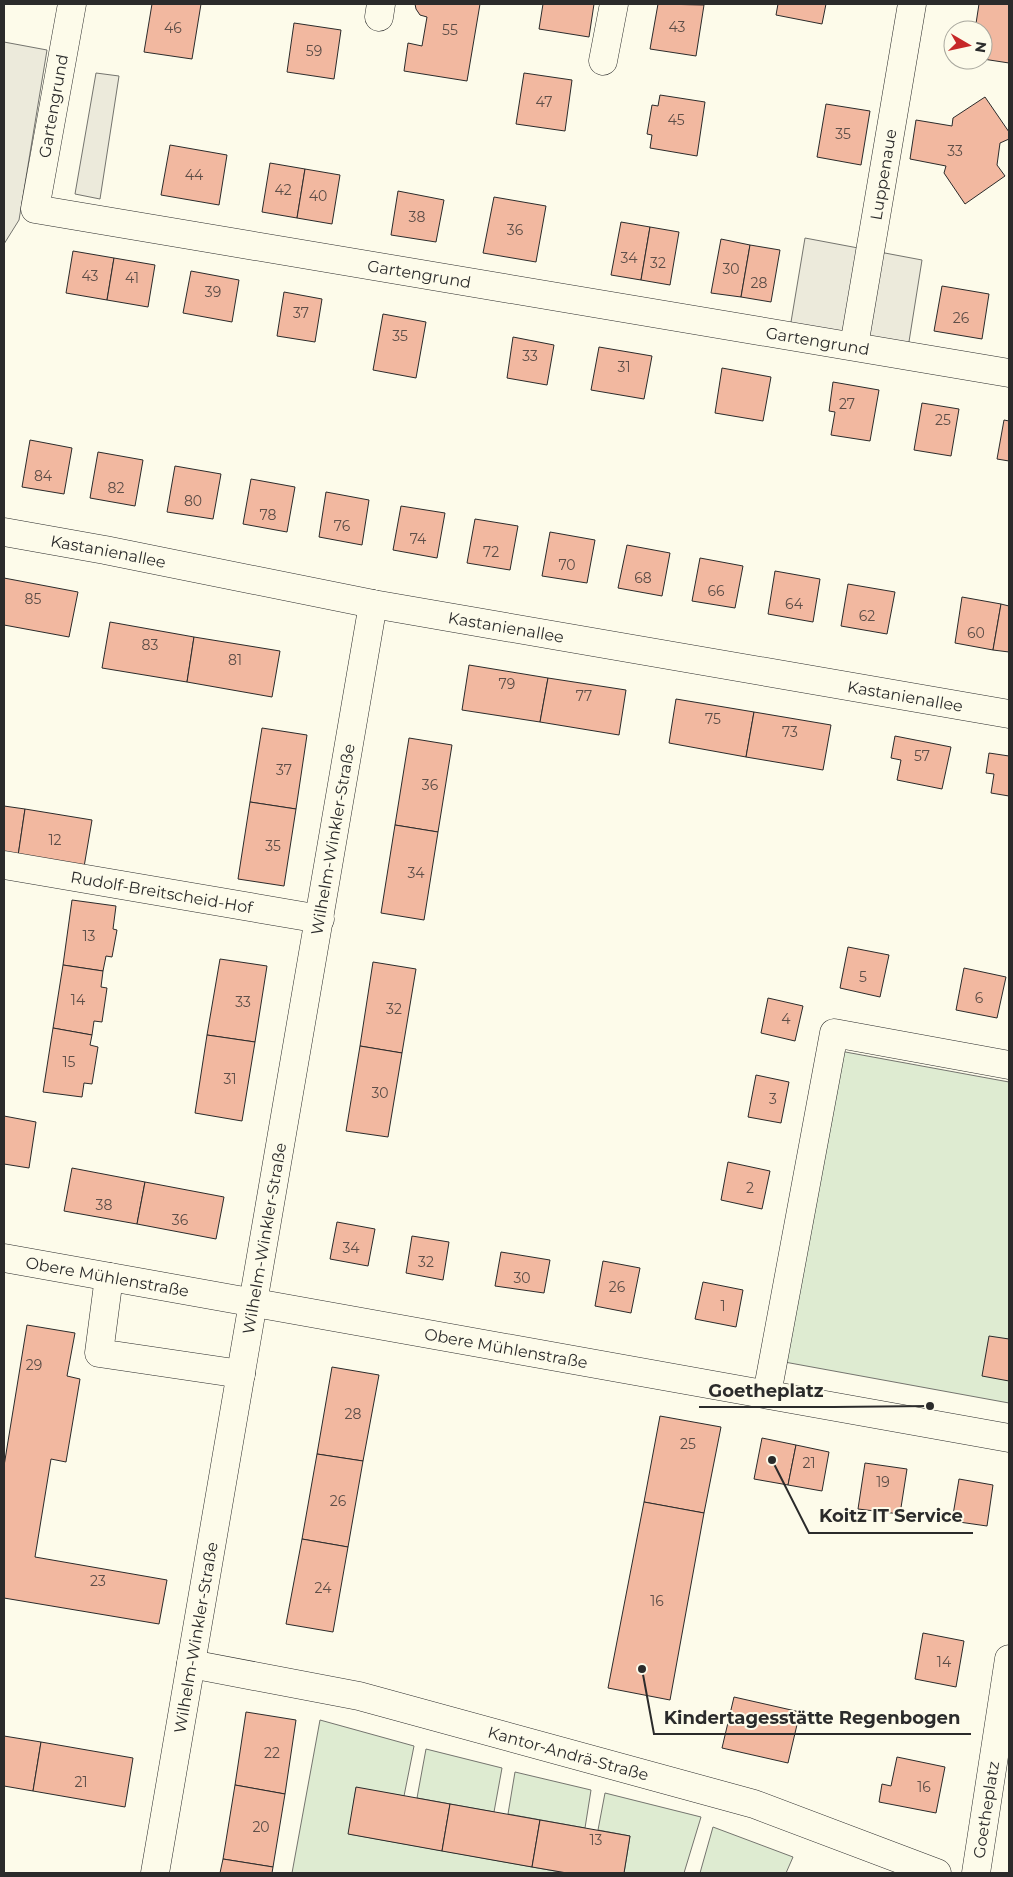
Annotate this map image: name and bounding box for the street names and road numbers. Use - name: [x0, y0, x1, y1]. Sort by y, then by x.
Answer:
- street label: Gartengrund: [35, 53, 72, 159]
- street label: Luppenaue: [867, 127, 901, 222]
- street label: Gartengrund: [366, 256, 473, 292]
- street label: Gartengrund: [764, 323, 871, 359]
- street label: Kastanienallee: [49, 531, 168, 572]
- street label: Kastanienallee: [447, 608, 565, 647]
- street label: Kastanienallee: [846, 677, 964, 716]
- street label: Wilhelm-Winkler-Straße: [307, 742, 359, 936]
- street label: Rudolf-Breitscheid-Hof: [69, 868, 255, 917]
- street label: Wilhelm-Winkler-Straße: [239, 1141, 290, 1336]
- street label: Obere Mühlenstraße: [24, 1253, 190, 1301]
- street label: Obere Mühlenstraße: [423, 1324, 589, 1372]
- street label: Wilhelm-Winkler-Straße: [170, 1540, 222, 1735]
- street label: Kantor-Andrä-Straße: [486, 1723, 651, 1785]
- street label: Goetheplatz: [969, 1760, 1003, 1860]

